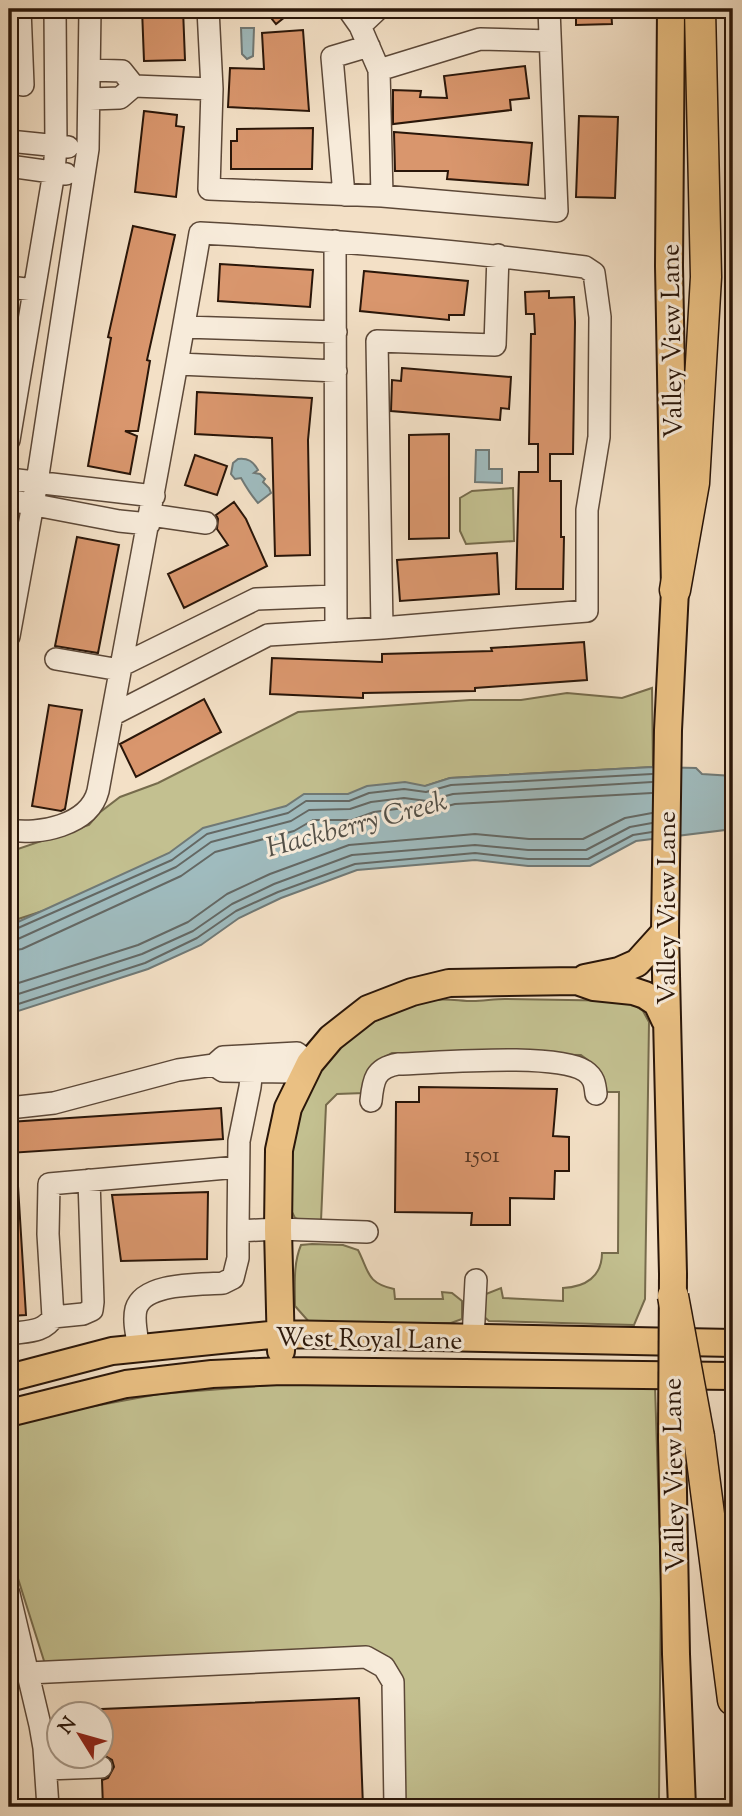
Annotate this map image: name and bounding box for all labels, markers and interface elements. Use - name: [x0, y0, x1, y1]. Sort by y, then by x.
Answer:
- street label: Valley View Lane: [653, 244, 694, 438]
- water label: Hackberry Creek: [262, 782, 452, 869]
- street label: Valley View Lane: [650, 811, 687, 1005]
- house number: 1501: [464, 1140, 500, 1173]
- street label: West Royal Lane: [275, 1320, 463, 1361]
- street label: Valley View Lane: [655, 1378, 696, 1572]
- north arrow: [46, 1700, 116, 1770]
- text: N: [53, 1712, 84, 1740]

